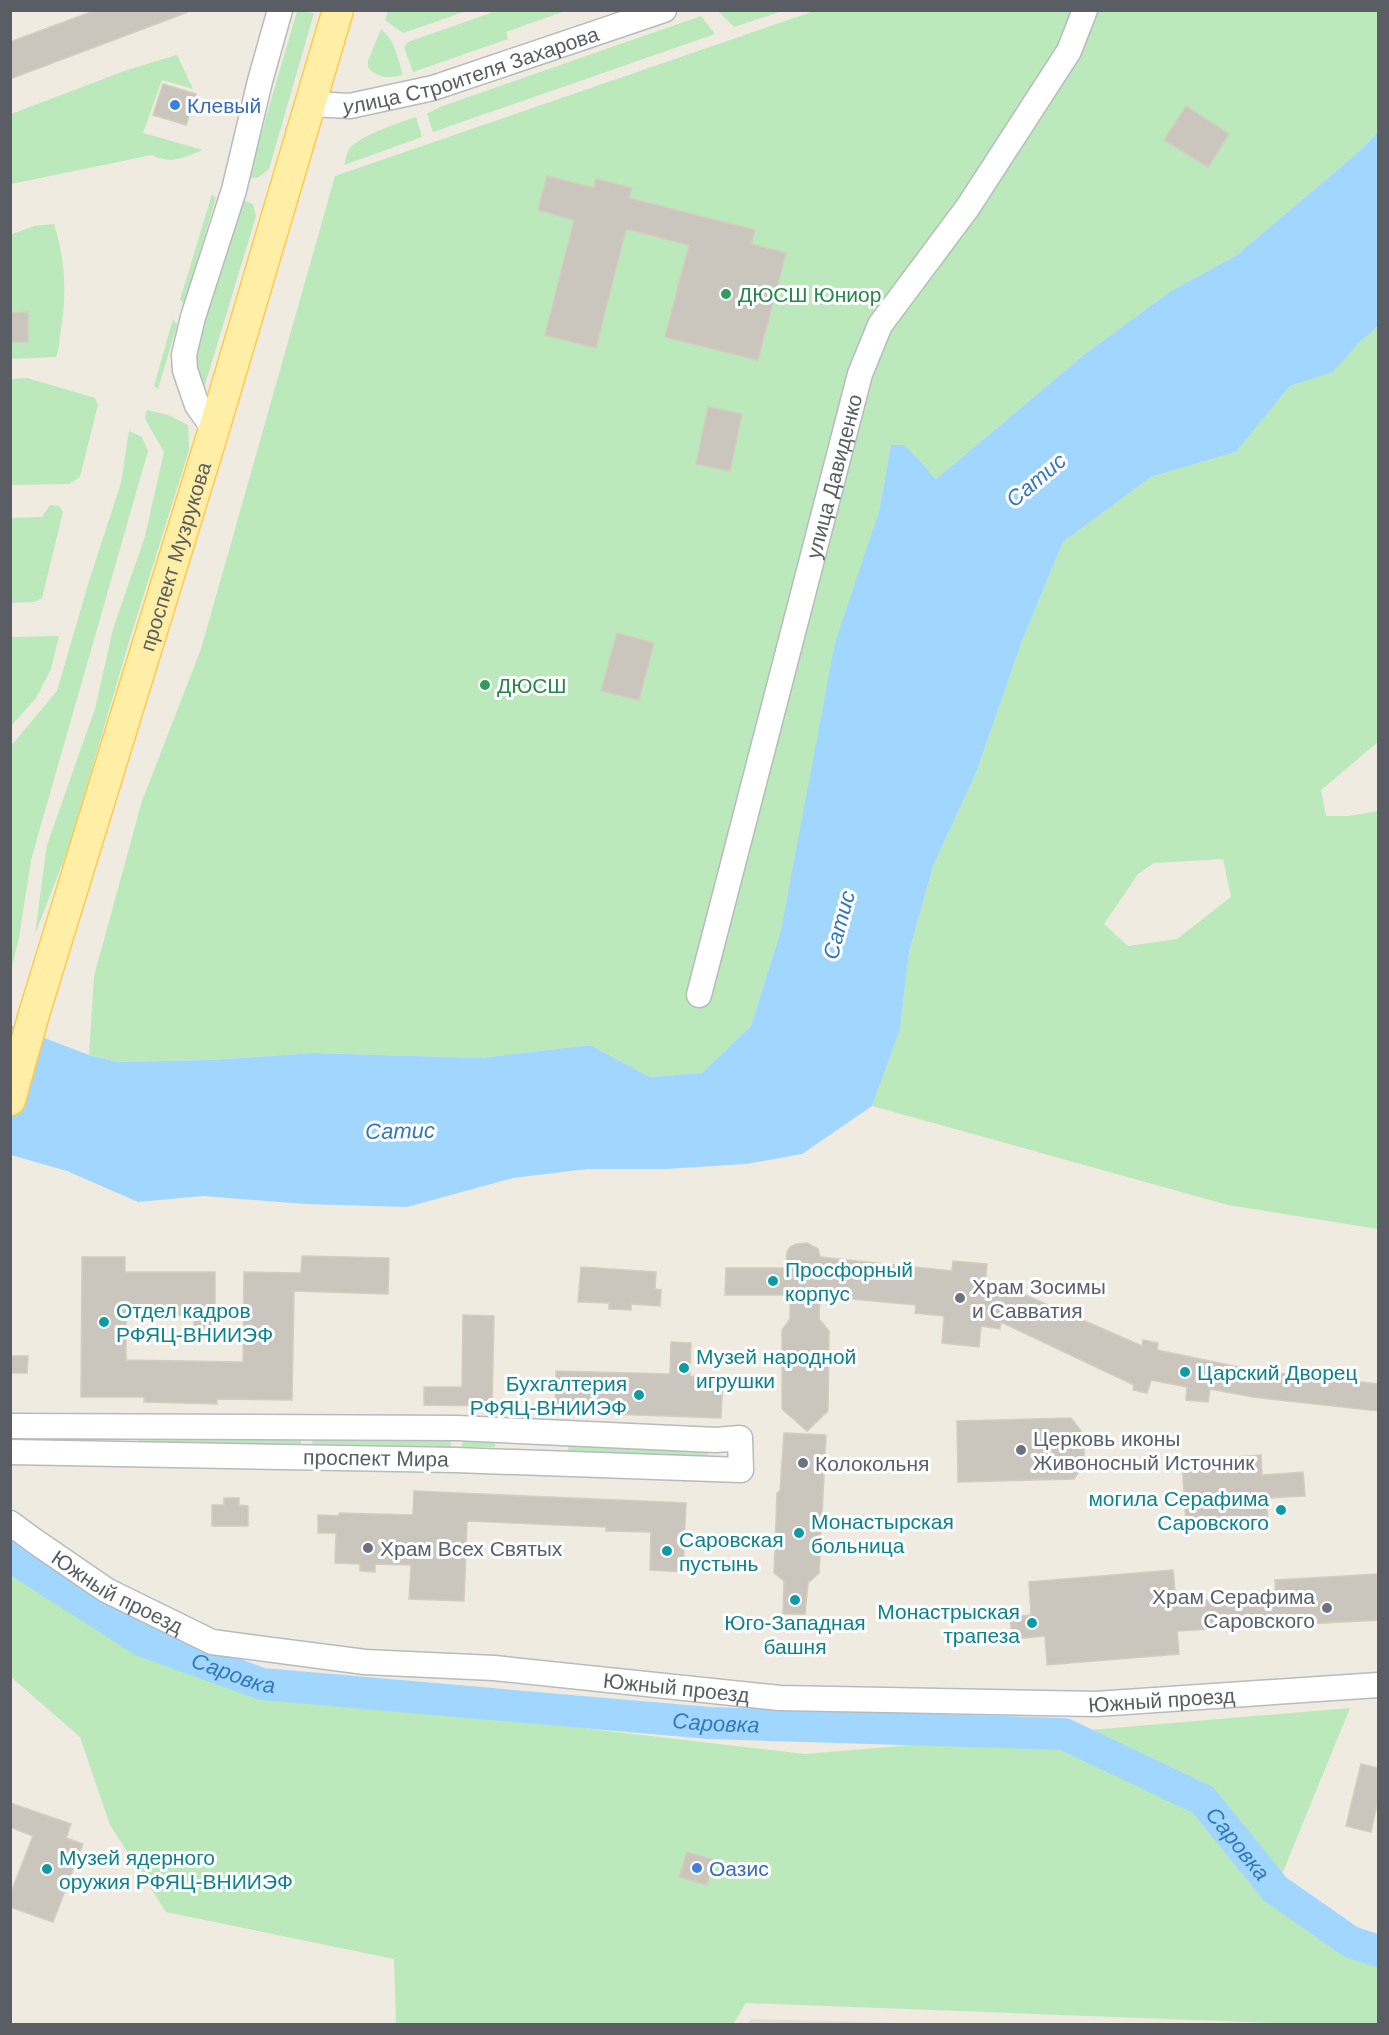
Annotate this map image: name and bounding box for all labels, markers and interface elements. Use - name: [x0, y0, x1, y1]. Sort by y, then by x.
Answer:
- street label: улица Строителя Захарова: [343, 21, 602, 118]
- place label: Клевый: [187, 94, 261, 117]
- marker: Клевый: [168, 98, 182, 112]
- place label: ДЮСШ Юниор: [738, 283, 881, 306]
- marker: ДЮСШ Юниор: [719, 287, 733, 301]
- street label: улица Давиденко: [801, 391, 866, 561]
- water label: Сатис: [1001, 448, 1071, 512]
- street label: проспект Музрукова: [135, 459, 215, 654]
- place label: ДЮСШ: [497, 674, 567, 697]
- marker: ДЮСШ: [478, 678, 492, 692]
- water label: Сатис: [818, 888, 860, 962]
- water label: Сатис: [365, 1118, 435, 1144]
- place label: Просфорный корпус: [785, 1258, 913, 1305]
- marker: Просфорный корпус: [766, 1274, 780, 1288]
- place label: Храм Зосимы и Савватия: [972, 1275, 1106, 1322]
- marker: Храм Зосимы и Савватия: [953, 1291, 967, 1305]
- place label: Отдел кадров РФЯЦ-ВНИИЭФ: [116, 1299, 273, 1346]
- marker: Отдел кадров РФЯЦ-ВНИИЭФ: [97, 1315, 111, 1329]
- place label: Музей народной игрушки: [696, 1345, 856, 1392]
- marker: Музей народной игрушки: [677, 1361, 691, 1375]
- place label: Царский Дворец: [1197, 1361, 1358, 1384]
- marker: Царский Дворец: [1178, 1365, 1192, 1379]
- place label: Бухгалтерия РФЯЦ-ВНИИЭФ: [470, 1372, 627, 1419]
- marker: Бухгалтерия РФЯЦ-ВНИИЭФ: [632, 1388, 646, 1402]
- place label: Церковь иконы Живоносный Источник: [1033, 1427, 1255, 1474]
- marker: Церковь иконы Живоносный Источник: [1014, 1443, 1028, 1457]
- street label: проспект Мира: [303, 1445, 449, 1471]
- place label: Колокольня: [815, 1452, 929, 1475]
- marker: Колокольня: [796, 1456, 810, 1470]
- place label: могила Серафима Саровского: [1088, 1487, 1269, 1534]
- marker: могила Серафима Саровского: [1274, 1503, 1288, 1517]
- place label: Монастырская больница: [811, 1510, 954, 1557]
- marker: Монастырская больница: [792, 1526, 806, 1540]
- place label: Саровская пустынь: [679, 1528, 784, 1575]
- place label: Храм Всех Святых: [380, 1537, 563, 1560]
- marker: Храм Всех Святых: [361, 1541, 375, 1555]
- marker: Саровская пустынь: [660, 1544, 674, 1558]
- street label: Южный проезд: [48, 1545, 187, 1637]
- place label: Храм Серафима Саровского: [1152, 1585, 1315, 1632]
- marker: Юго-Западная башня: [788, 1593, 802, 1607]
- place label: Монастрыская трапеза: [877, 1600, 1020, 1647]
- marker: Храм Серафима Саровского: [1320, 1601, 1334, 1615]
- place label: Юго-Западная башня: [724, 1611, 866, 1658]
- marker: Монастрыская трапеза: [1025, 1616, 1039, 1630]
- water label: Саровка: [188, 1647, 276, 1698]
- street label: Южный проезд: [602, 1668, 751, 1706]
- street label: Южный проезд: [1088, 1683, 1236, 1716]
- water label: Саровка: [671, 1707, 760, 1737]
- water label: Саровка: [1201, 1802, 1275, 1885]
- place label: Музей ядерного оружия РФЯЦ-ВНИИЭФ: [59, 1846, 293, 1893]
- place label: Оазис: [709, 1857, 769, 1880]
- marker: Оазис: [690, 1861, 704, 1875]
- marker: Музей ядерного оружия РФЯЦ-ВНИИЭФ: [40, 1862, 54, 1876]

